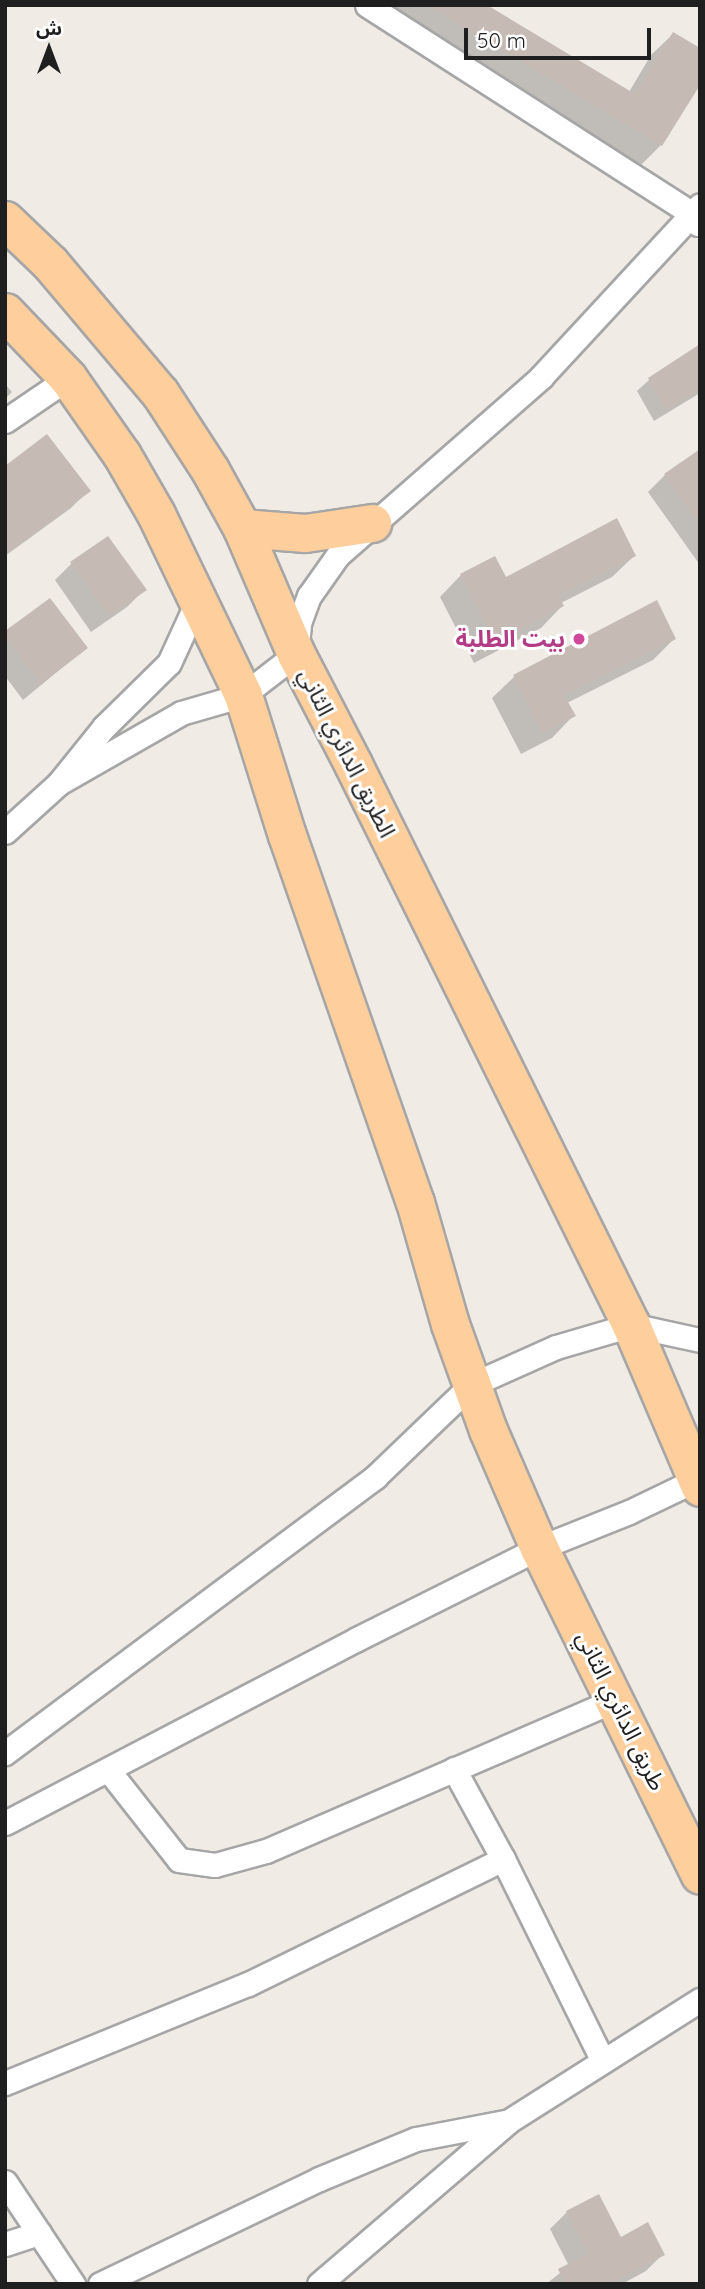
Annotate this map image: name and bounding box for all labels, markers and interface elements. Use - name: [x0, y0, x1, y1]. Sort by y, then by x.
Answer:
- north arrow: [14, 14, 84, 84]
- scale bar: [467, 14, 654, 58]
- text: ش: [36, 16, 62, 40]
- text: 50 m: [477, 27, 526, 53]
- place label: بيت الطلبة: [455, 625, 565, 653]
- marker: بيت الطلبة: [571, 631, 587, 647]
- street label: الطريق الدائري الثاني: [292, 664, 402, 842]
- street label: طريق الدائري الثاني: [571, 1627, 671, 1795]

